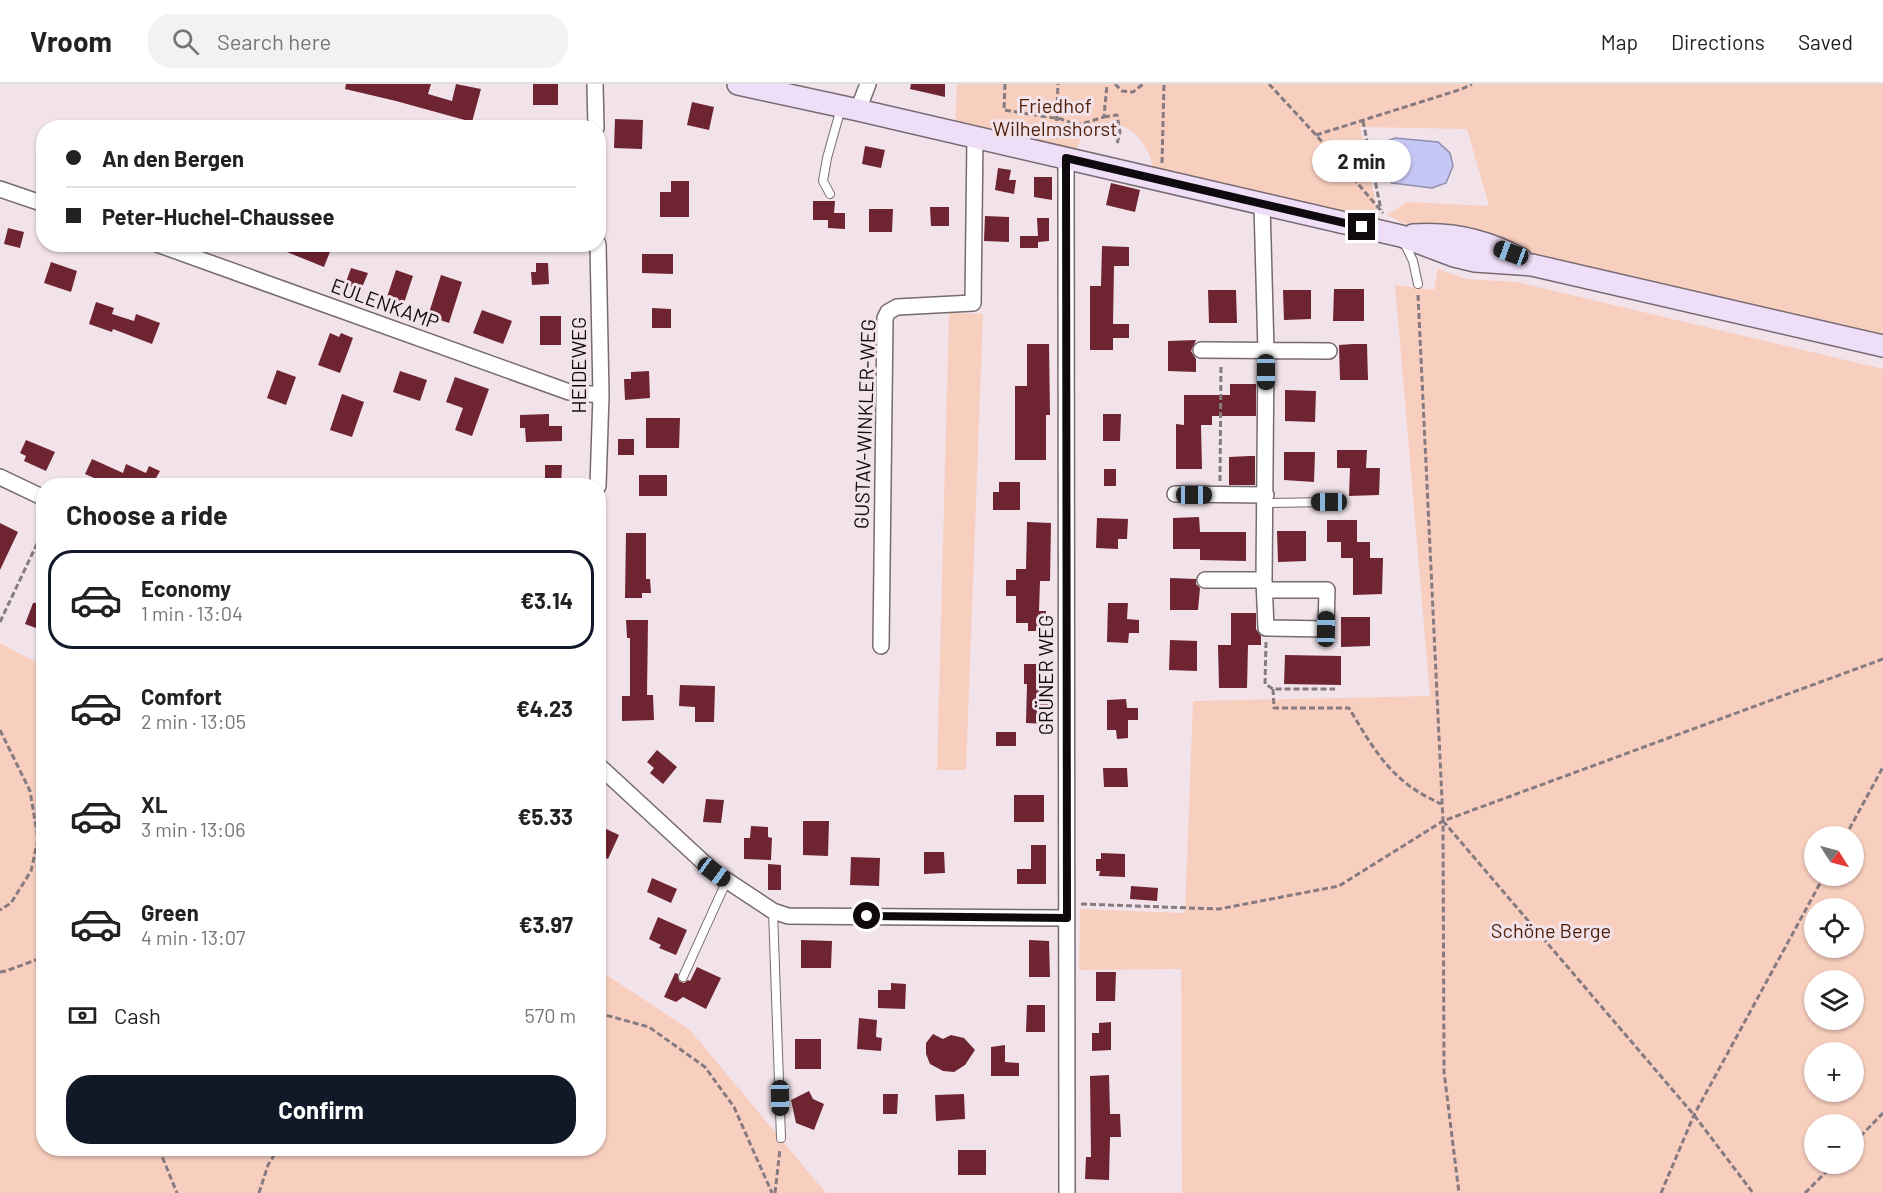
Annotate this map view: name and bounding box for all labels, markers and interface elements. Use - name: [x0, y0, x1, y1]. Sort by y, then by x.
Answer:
- search box: [148, 14, 568, 68]
- text: Vroom: [30, 24, 112, 58]
- icon: search: [169, 25, 202, 58]
- text: Search here: [217, 28, 331, 54]
- text: Map: [1601, 29, 1638, 54]
- text: Directions: [1671, 29, 1765, 54]
- text: Saved: [1798, 29, 1853, 54]
- park label: Friedhof Wilhelmshorst: [993, 93, 1117, 140]
- callout: 2 min: [1312, 140, 1412, 182]
- text: An den Bergen: [102, 145, 244, 171]
- text: 2 min: [1338, 149, 1385, 173]
- text: Peter-Huchel-Chaussee: [102, 203, 335, 229]
- route end: [1348, 213, 1375, 240]
- car: [1491, 238, 1531, 268]
- street label: EULENKAMP: [328, 272, 443, 334]
- street label: HEIDEWEG: [566, 317, 590, 413]
- street label: GUSTAV-WINKLER-WEG: [848, 318, 880, 529]
- car: [1257, 354, 1275, 390]
- car: [1176, 486, 1212, 504]
- car: [1311, 493, 1347, 511]
- text: Choose a ride: [66, 498, 228, 530]
- icon: car: [69, 573, 123, 627]
- text: Economy: [141, 575, 231, 601]
- text: €3.14: [520, 587, 573, 613]
- text: 1 min · 13:04: [141, 601, 243, 625]
- car: [1317, 611, 1335, 647]
- street label: GRÜNER WEG: [1033, 615, 1057, 735]
- icon: car: [69, 681, 123, 735]
- text: Comfort: [141, 683, 222, 709]
- text: €4.23: [516, 695, 573, 721]
- text: 2 min · 13:05: [141, 709, 246, 733]
- icon: car: [69, 789, 123, 843]
- text: XL: [141, 791, 167, 817]
- text: €5.33: [517, 803, 573, 829]
- text: 3 min · 13:06: [141, 817, 246, 841]
- north arrow: [1804, 826, 1864, 886]
- map controls: [1804, 826, 1864, 1174]
- car: [694, 854, 734, 890]
- icon: car: [69, 897, 123, 951]
- button: locate: [1804, 898, 1864, 958]
- text: Green: [141, 899, 199, 925]
- route start: [853, 902, 880, 929]
- text: €3.97: [519, 911, 573, 937]
- park label: Schöne Berge: [1491, 918, 1611, 942]
- text: 4 min · 13:07: [141, 925, 245, 949]
- button: layers: [1804, 970, 1864, 1030]
- icon: cash: [66, 999, 99, 1032]
- text: Cash: [114, 1002, 161, 1028]
- text: 570 m: [524, 1003, 576, 1027]
- button: +: [1804, 1042, 1864, 1102]
- button: Confirm: [66, 1075, 576, 1144]
- car: [771, 1080, 789, 1116]
- button: −: [1804, 1114, 1864, 1174]

